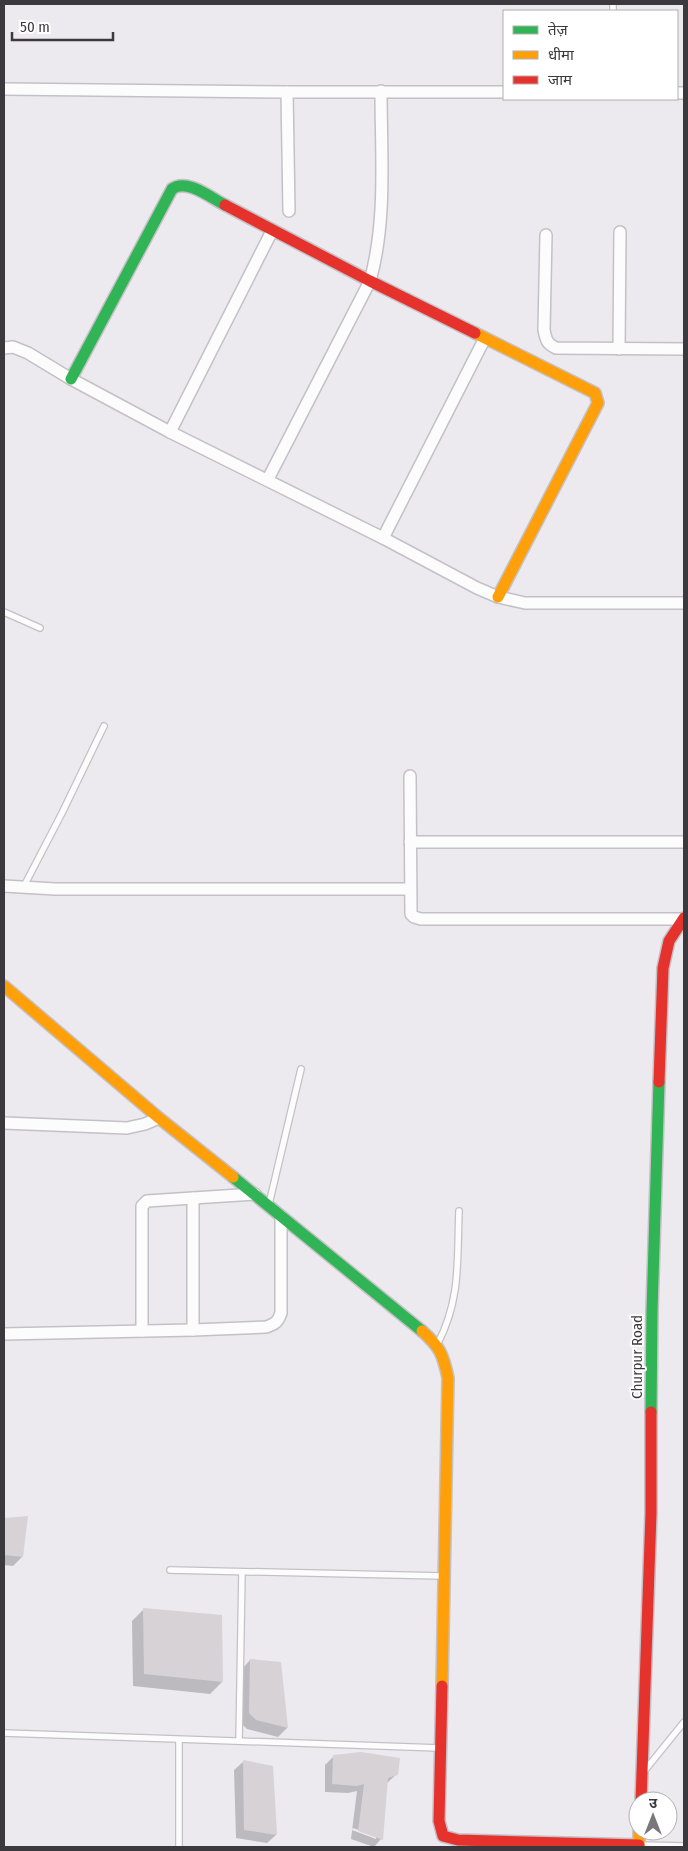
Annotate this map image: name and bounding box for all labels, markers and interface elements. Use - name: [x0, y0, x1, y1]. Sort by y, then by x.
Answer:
- scale bar: [12, 10, 114, 42]
- legend: [503, 10, 678, 100]
- text: 50 m: [20, 18, 50, 36]
- text: तेज़: [548, 21, 569, 39]
- text: धीमा: [548, 46, 575, 64]
- text: जाम: [548, 71, 573, 89]
- street label: Churpur Road: [628, 1315, 646, 1399]
- north arrow: [628, 1791, 678, 1841]
- text: उ: [649, 1795, 658, 1812]

